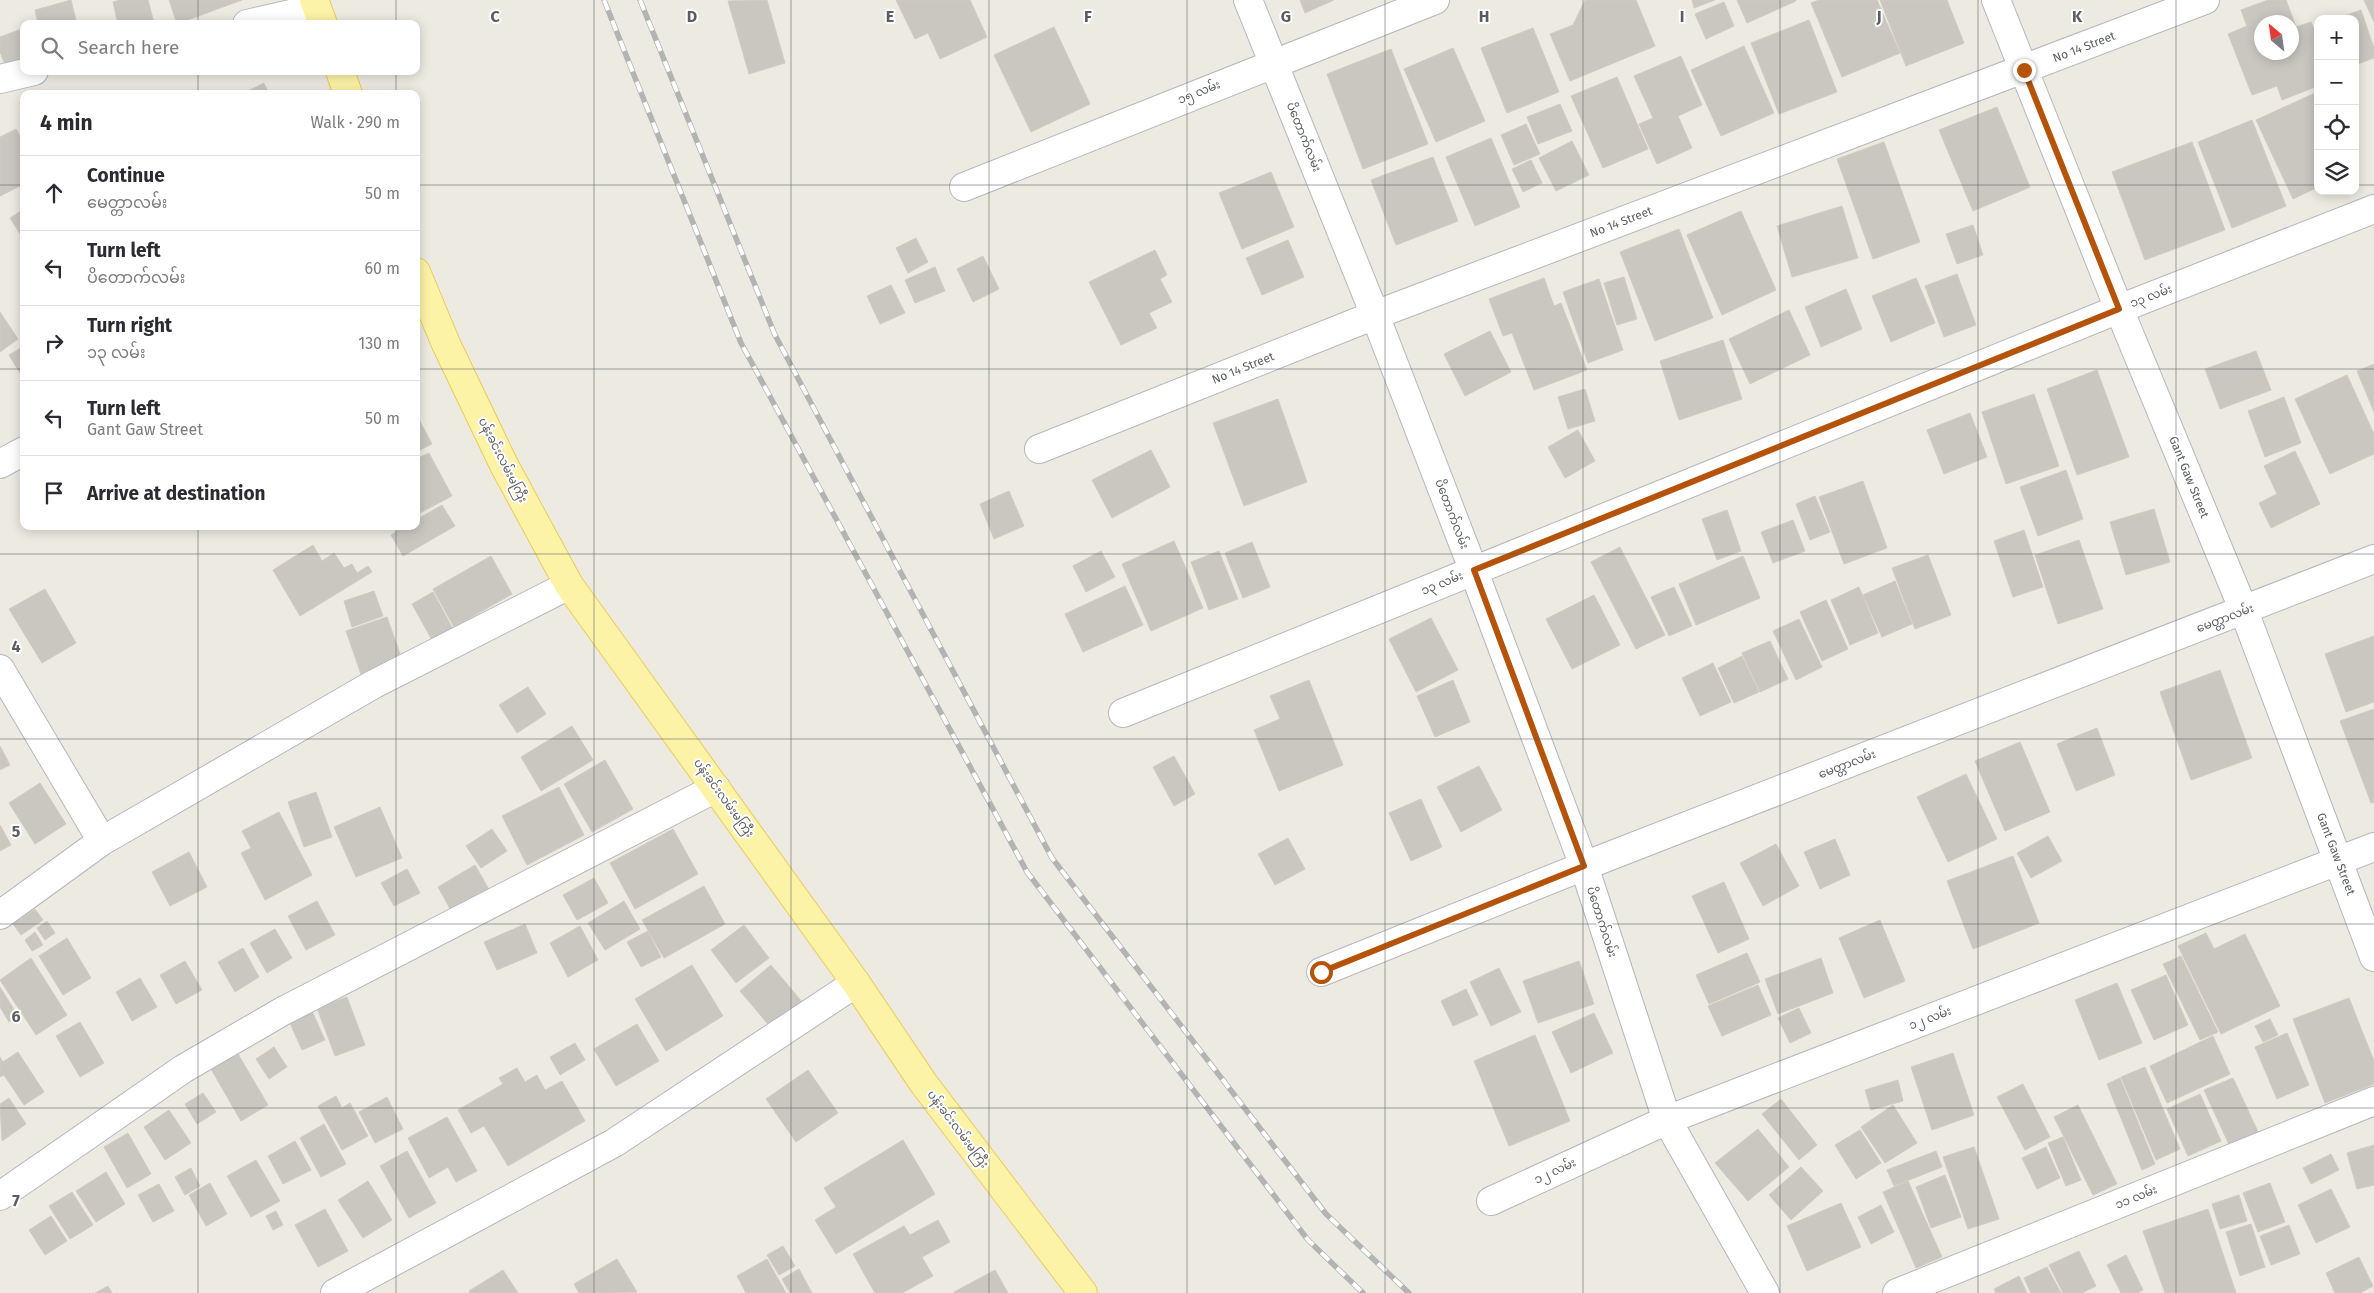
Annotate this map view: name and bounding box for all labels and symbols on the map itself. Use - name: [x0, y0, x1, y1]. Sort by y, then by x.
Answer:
- text: C: [490, 7, 500, 26]
- text: D: [687, 7, 697, 26]
- text: E: [886, 7, 894, 26]
- text: F: [1084, 7, 1092, 26]
- text: G: [1281, 7, 1291, 26]
- text: H: [1479, 7, 1489, 26]
- text: I: [1680, 7, 1684, 26]
- text: J: [1875, 7, 1882, 26]
- text: K: [2072, 7, 2083, 26]
- north arrow: [2254, 15, 2299, 60]
- street label: No 14 Street: [2051, 28, 2118, 65]
- route end: [2013, 59, 2036, 82]
- street label: ၁၅ လမ်း: [1175, 75, 1223, 110]
- street label: ပိတောက်လမ်း: [1284, 99, 1326, 174]
- street label: No 14 Street: [1588, 203, 1655, 240]
- street label: ၁၃ လမ်း: [2127, 280, 2175, 313]
- street label: No 14 Street: [1210, 349, 1277, 387]
- street label: ပန်းခင်းလမ်းမကြီး: [473, 414, 532, 506]
- street label: Gant Gaw Street: [2166, 434, 2212, 521]
- street label: ပိတောက်လမ်း: [1432, 476, 1474, 551]
- street label: ၁၃ လမ်း: [1418, 566, 1466, 600]
- street label: မေတ္တာလမ်း: [2194, 599, 2257, 638]
- text: 4: [11, 637, 21, 656]
- street label: မေတ္တာလမ်း: [1816, 745, 1879, 784]
- street label: ပန်းခင်းလမ်းမကြီး: [688, 755, 759, 842]
- street label: Gant Gaw Street: [2314, 811, 2358, 898]
- text: 5: [12, 822, 21, 841]
- street label: ပိတောက်လမ်း: [1584, 884, 1622, 959]
- route start: [1310, 961, 1333, 984]
- street label: ၁၂ လမ်း: [1906, 1002, 1954, 1035]
- text: 6: [11, 1007, 21, 1026]
- street label: ပန်းခင်းလမ်းမကြီး: [922, 1086, 993, 1172]
- street label: ၁၂ လမ်း: [1531, 1153, 1579, 1189]
- street label: ၁၁ လမ်း: [2112, 1180, 2159, 1212]
- text: 7: [12, 1191, 20, 1210]

